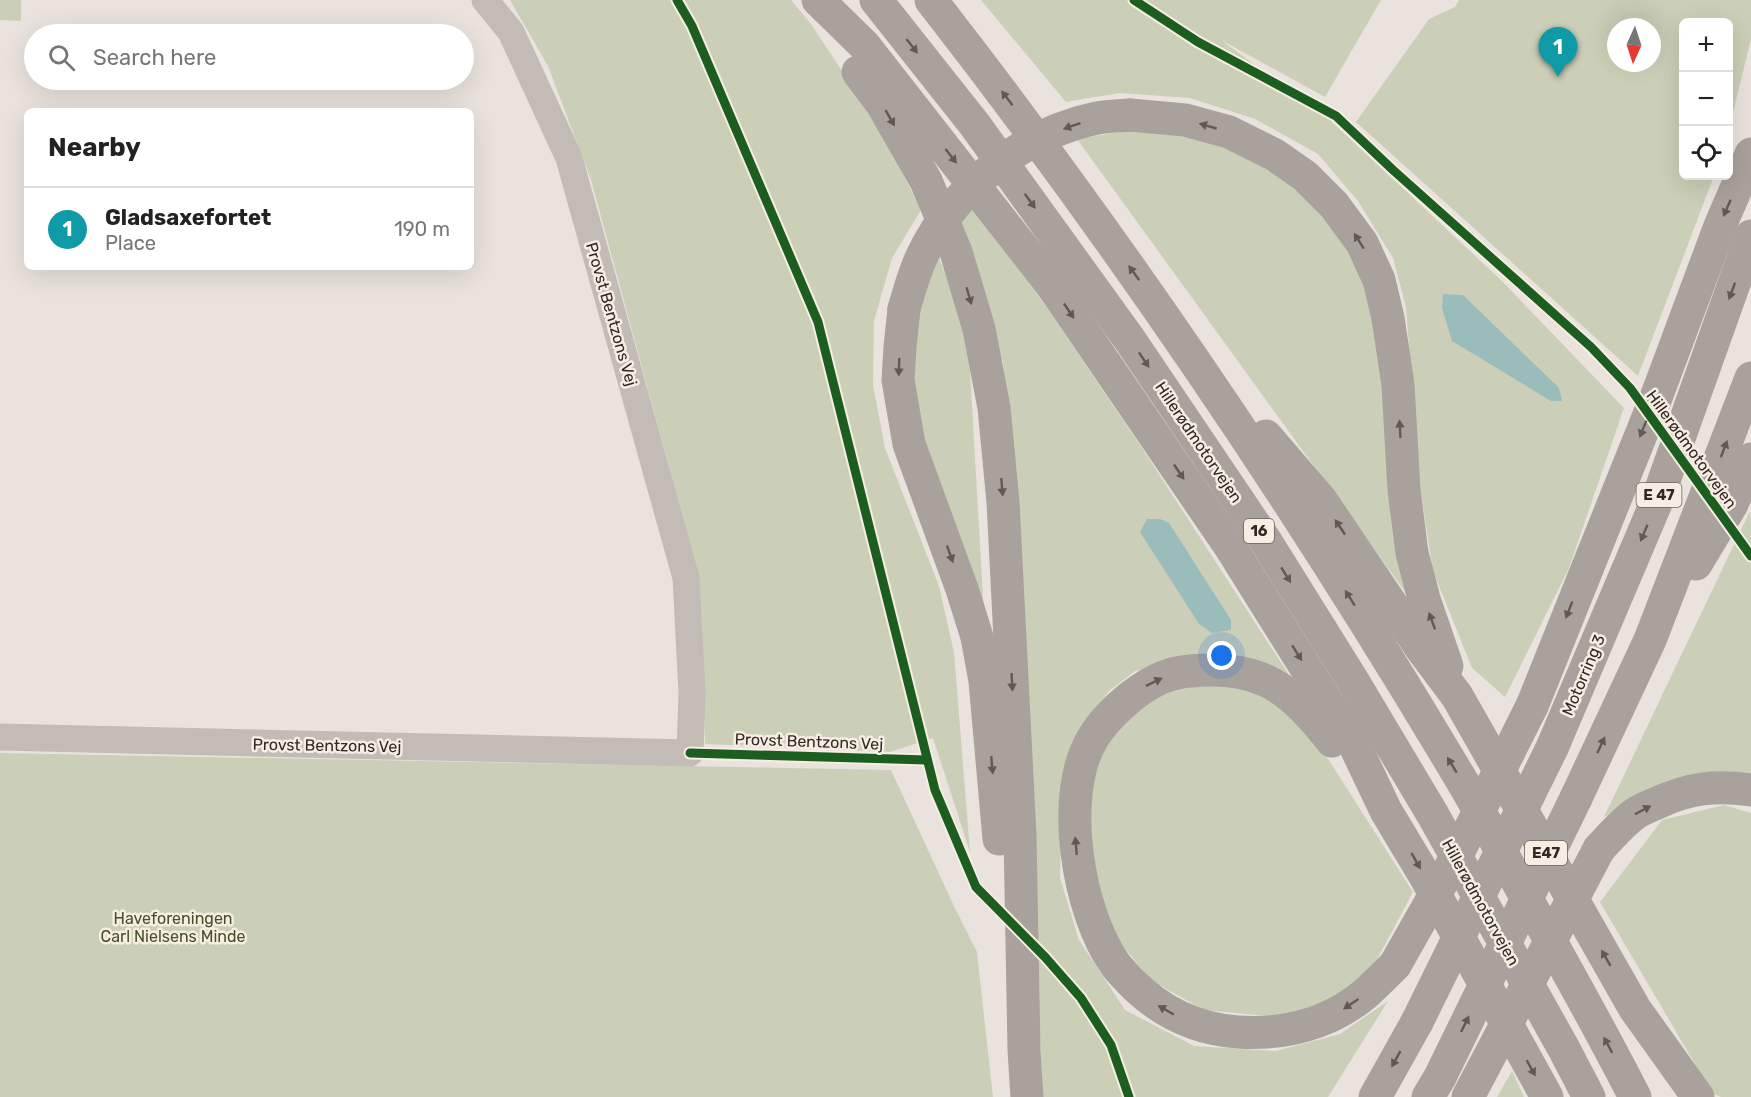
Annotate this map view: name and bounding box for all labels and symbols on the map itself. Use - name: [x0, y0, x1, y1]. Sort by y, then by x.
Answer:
- north arrow: [1607, 18, 1661, 72]
- pin: 1: [1538, 28, 1578, 77]
- one-way arrow: [906, 38, 919, 54]
- one-way arrow: [1001, 90, 1013, 106]
- one-way arrow: [885, 110, 895, 127]
- one-way arrow: [1063, 121, 1081, 131]
- one-way arrow: [1199, 121, 1217, 130]
- one-way arrow: [944, 148, 957, 164]
- one-way arrow: [1024, 193, 1036, 209]
- one-way arrow: [1722, 199, 1732, 217]
- one-way arrow: [1354, 233, 1365, 249]
- street label: Provst Bentzons Vej: [582, 240, 641, 388]
- one-way arrow: [1128, 265, 1140, 280]
- one-way arrow: [1727, 282, 1737, 300]
- one-way arrow: [965, 287, 974, 305]
- one-way arrow: [1063, 303, 1074, 319]
- one-way arrow: [1138, 352, 1149, 368]
- one-way arrow: [894, 358, 904, 377]
- street label: Hillerødmotorvejen: [1151, 378, 1246, 506]
- street label: Hillerødmotorvejen: [1642, 386, 1741, 512]
- one-way arrow: [1396, 420, 1405, 439]
- one-way arrow: [1638, 421, 1648, 439]
- one-way arrow: [1719, 440, 1729, 458]
- one-way arrow: [1173, 464, 1184, 480]
- one-way arrow: [997, 478, 1007, 497]
- road number: E 47: [1636, 483, 1682, 507]
- road number: 16: [1244, 519, 1274, 543]
- one-way arrow: [1334, 520, 1346, 536]
- one-way arrow: [1639, 525, 1648, 542]
- one-way arrow: [945, 545, 955, 563]
- one-way arrow: [1281, 567, 1292, 583]
- one-way arrow: [1345, 590, 1356, 607]
- one-way arrow: [1564, 601, 1574, 619]
- one-way arrow: [1426, 612, 1436, 630]
- street label: Motorring 3: [1558, 632, 1609, 719]
- your location: [1207, 641, 1236, 670]
- one-way arrow: [1291, 645, 1302, 661]
- one-way arrow: [1008, 673, 1017, 692]
- one-way arrow: [1145, 677, 1163, 687]
- street label: Provst Bentzons Vej: [734, 729, 884, 754]
- street label: Provst Bentzons Vej: [252, 735, 402, 756]
- one-way arrow: [1596, 737, 1605, 754]
- one-way arrow: [987, 755, 997, 774]
- one-way arrow: [1447, 757, 1458, 773]
- one-way arrow: [1634, 806, 1651, 815]
- one-way arrow: [1071, 836, 1081, 855]
- street label: Hillerødmotorvejen: [1438, 836, 1523, 969]
- road number: E47: [1525, 841, 1567, 865]
- one-way arrow: [1411, 853, 1421, 870]
- park label: Haveforeningen Carl Nielsens Minde: [101, 909, 245, 946]
- one-way arrow: [1600, 950, 1611, 966]
- one-way arrow: [1343, 998, 1359, 1010]
- one-way arrow: [1157, 1005, 1174, 1015]
- one-way arrow: [1461, 1016, 1470, 1033]
- one-way arrow: [1603, 1037, 1613, 1054]
- one-way arrow: [1391, 1051, 1401, 1068]
- one-way arrow: [1526, 1060, 1536, 1077]

